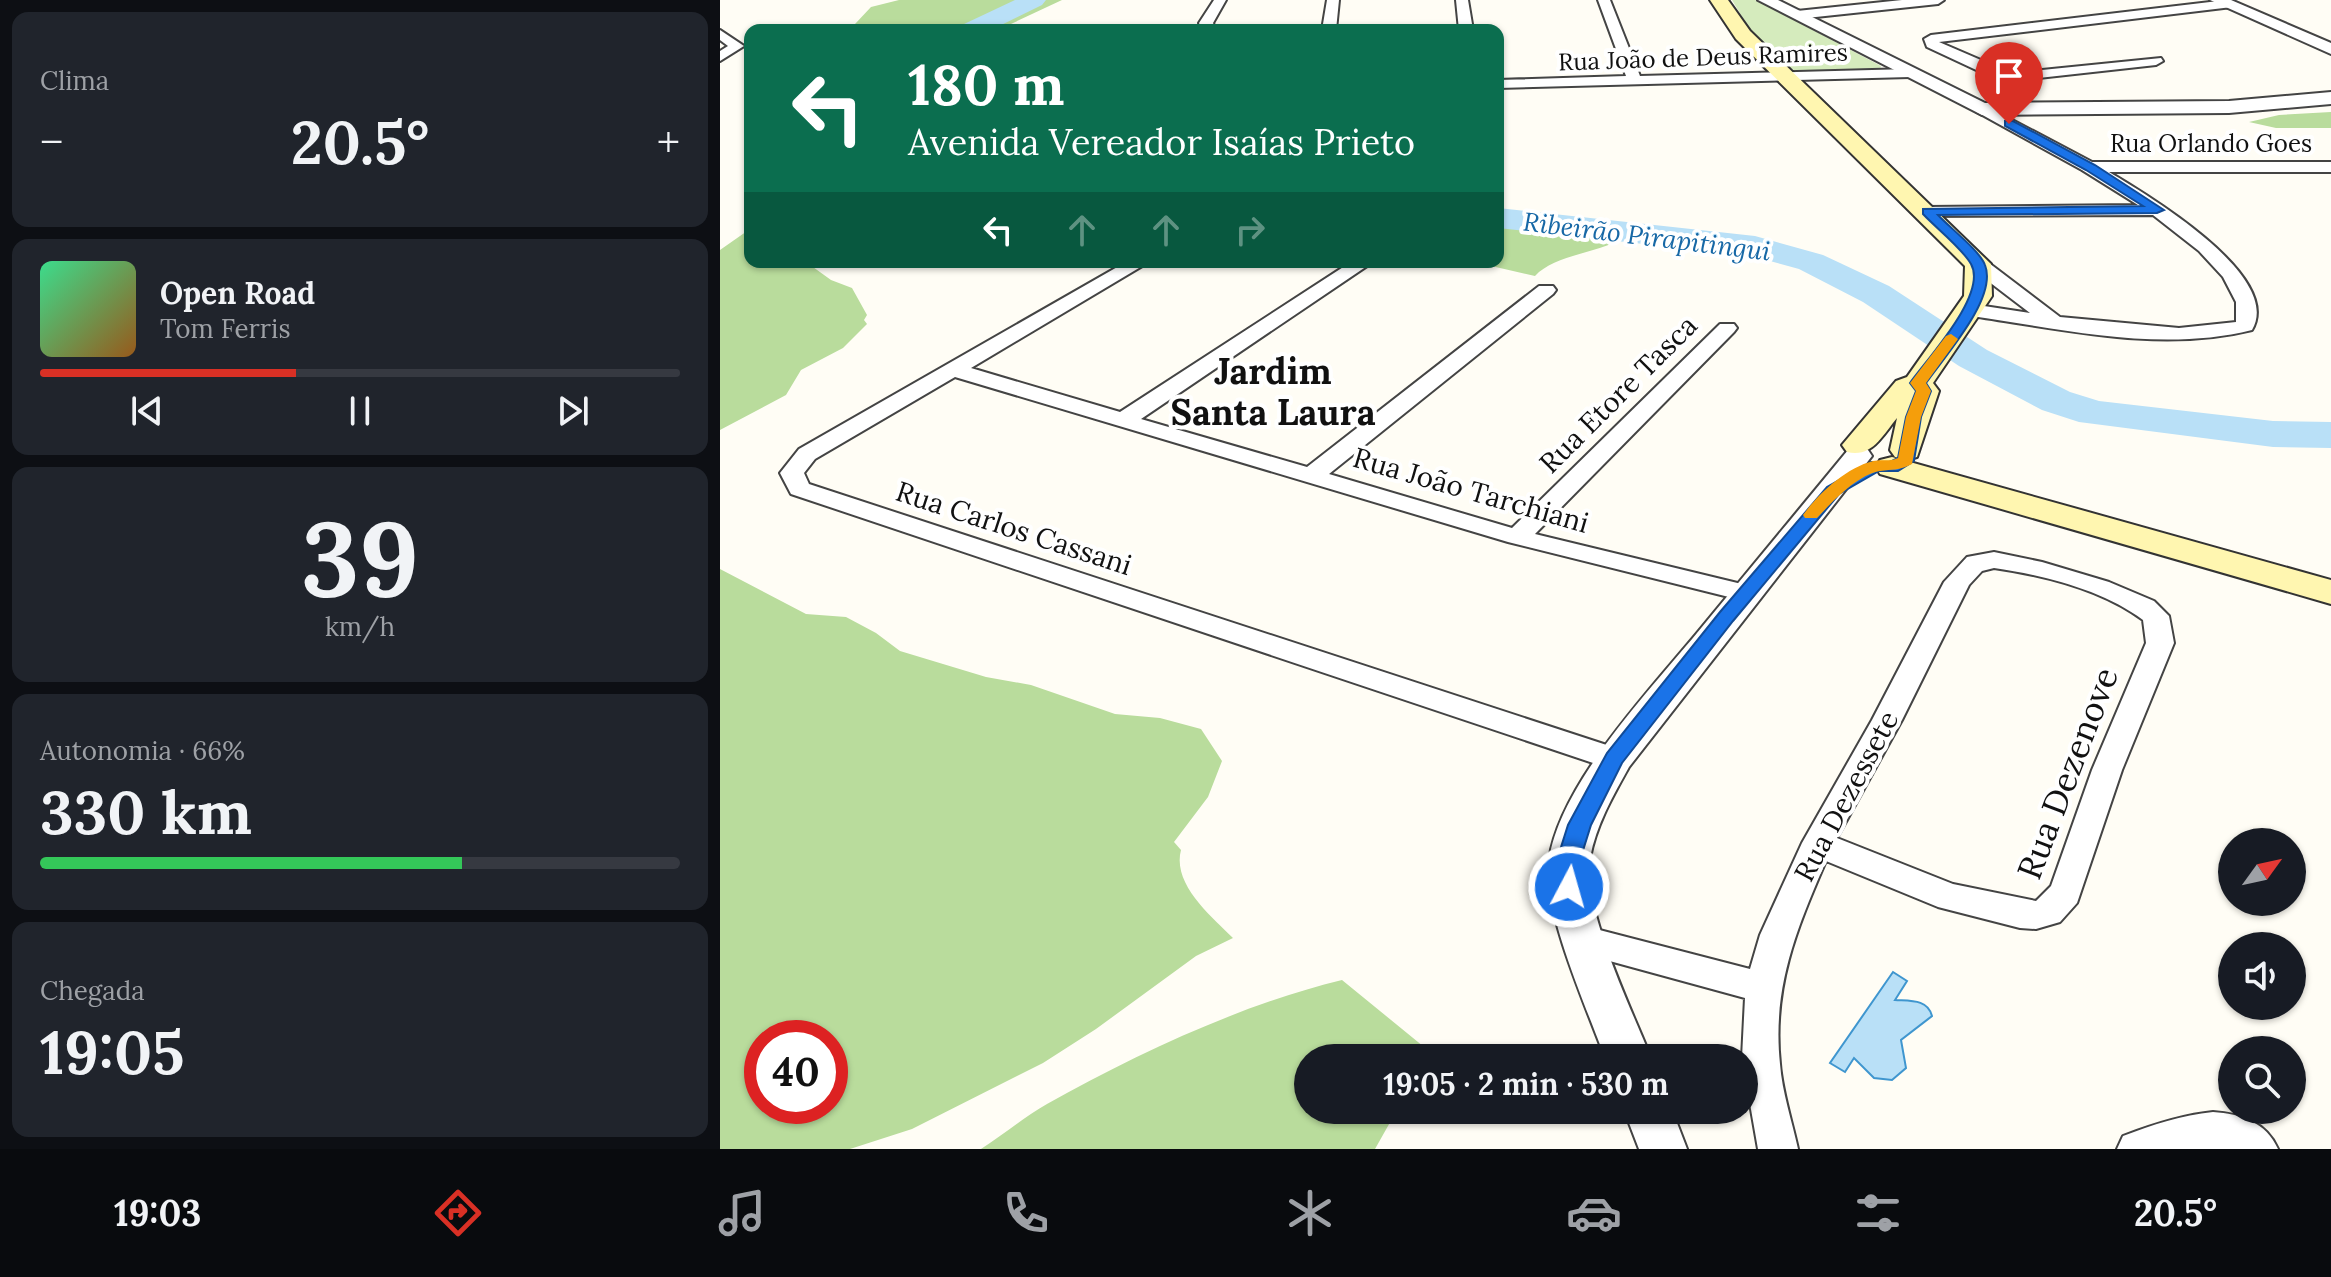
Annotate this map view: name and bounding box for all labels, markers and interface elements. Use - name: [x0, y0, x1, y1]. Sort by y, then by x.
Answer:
- street label: Rua João de Deus Ramires: [1558, 36, 1848, 78]
- pin: [1975, 42, 2043, 124]
- text: 180 m: [908, 49, 1065, 120]
- icon: arrive: [1987, 54, 2031, 98]
- icon: left: [776, 56, 880, 160]
- text: Clima: [40, 64, 109, 97]
- text: 20.5°: [291, 104, 429, 180]
- text: −: [40, 114, 63, 170]
- text: +: [657, 114, 680, 170]
- text: Avenida Vereador Isaías Prieto: [908, 119, 1415, 165]
- street label: Rua Orlando Goes: [2110, 128, 2312, 159]
- water label: Ribeirão Pirapitingui: [1521, 204, 1773, 268]
- icon: left: [976, 208, 1020, 252]
- icon: ahead: [1060, 208, 1104, 252]
- icon: ahead: [1144, 208, 1188, 252]
- icon: right: [1228, 208, 1272, 252]
- text: Open Road: [160, 274, 315, 312]
- street label: Rua Etore Tasca: [1531, 307, 1705, 481]
- text: Tom Ferris: [160, 312, 290, 345]
- district label: Jardim Santa Laura: [1170, 348, 1376, 435]
- icon: previous: [125, 389, 169, 433]
- icon: pause: [338, 389, 382, 433]
- icon: next: [551, 389, 595, 433]
- street label: Rua João Tarchiani: [1349, 439, 1593, 541]
- street label: Rua Carlos Cassani: [892, 473, 1136, 583]
- text: 39: [301, 491, 419, 624]
- text: km/h: [325, 610, 395, 643]
- street label: Rua Dezenove: [2007, 661, 2127, 885]
- street label: Rua Dezessete: [1786, 704, 1906, 888]
- text: Autonomia · 66%: [40, 734, 245, 767]
- text: 330 km: [40, 774, 252, 850]
- north arrow: [2218, 828, 2306, 916]
- map controls: [2218, 828, 2306, 1124]
- position arrow: [1527, 845, 1611, 929]
- button: sound: [2218, 932, 2306, 1020]
- text: Chegada: [40, 974, 145, 1007]
- text: 19:05: [40, 1014, 184, 1090]
- speed limit sign: 40: [744, 1020, 848, 1124]
- button: search: [2218, 1036, 2306, 1124]
- text: 19:05 · 2 min · 530 m: [1383, 1065, 1669, 1103]
- icon: directions: [430, 1185, 486, 1241]
- icon: music: [714, 1185, 770, 1241]
- icon: phone: [998, 1185, 1054, 1241]
- icon: climate: [1282, 1185, 1338, 1241]
- icon: car: [1566, 1185, 1622, 1241]
- icon: filters: [1850, 1185, 1906, 1241]
- text: 19:03: [114, 1190, 201, 1236]
- text: 20.5°: [2134, 1190, 2217, 1236]

